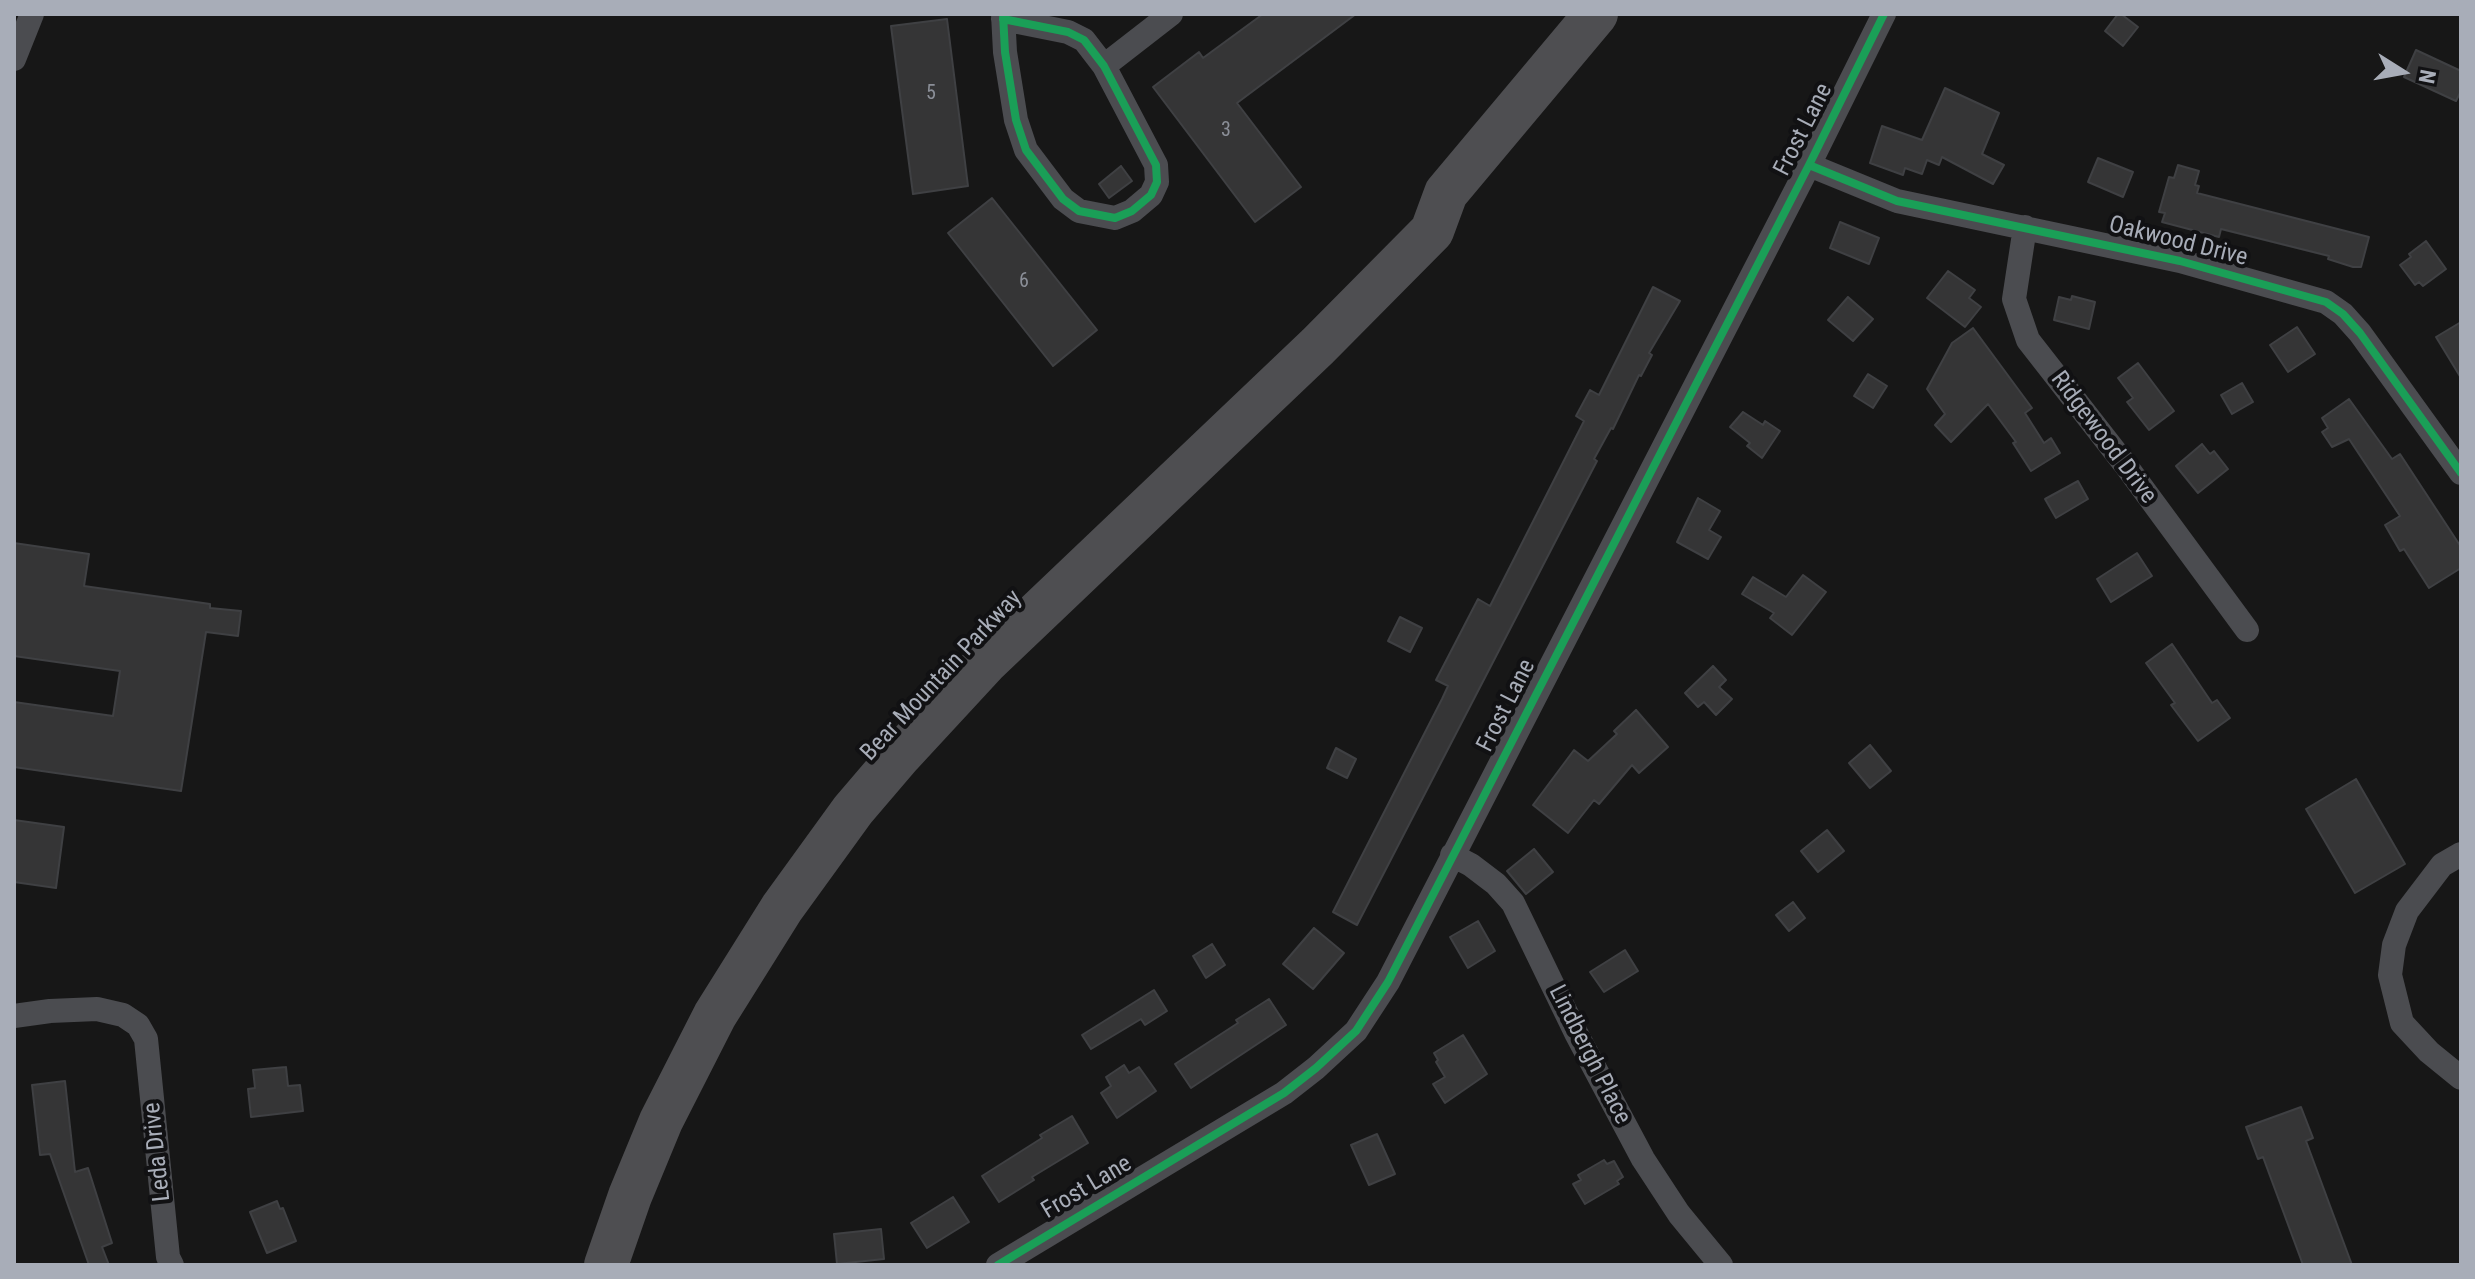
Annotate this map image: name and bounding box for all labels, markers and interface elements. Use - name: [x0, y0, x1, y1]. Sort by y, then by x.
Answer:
- north arrow: [2363, 32, 2443, 112]
- text: N: [2413, 68, 2441, 86]
- street label: Frost Lane: [1769, 79, 1839, 181]
- house number: 5: [926, 82, 936, 106]
- house number: 3: [1221, 119, 1231, 143]
- street label: Oakwood Drive: [2106, 211, 2250, 273]
- house number: 6: [1019, 270, 1029, 294]
- street label: Ridgewood Drive: [2044, 366, 2162, 510]
- street label: Bear Mountain Parkway: [855, 585, 1029, 767]
- street label: Frost Lane: [1472, 655, 1542, 757]
- street label: Lindbergh Place: [1542, 981, 1636, 1129]
- street label: Leda Drive: [138, 1101, 178, 1203]
- street label: Frost Lane: [1037, 1150, 1137, 1226]

